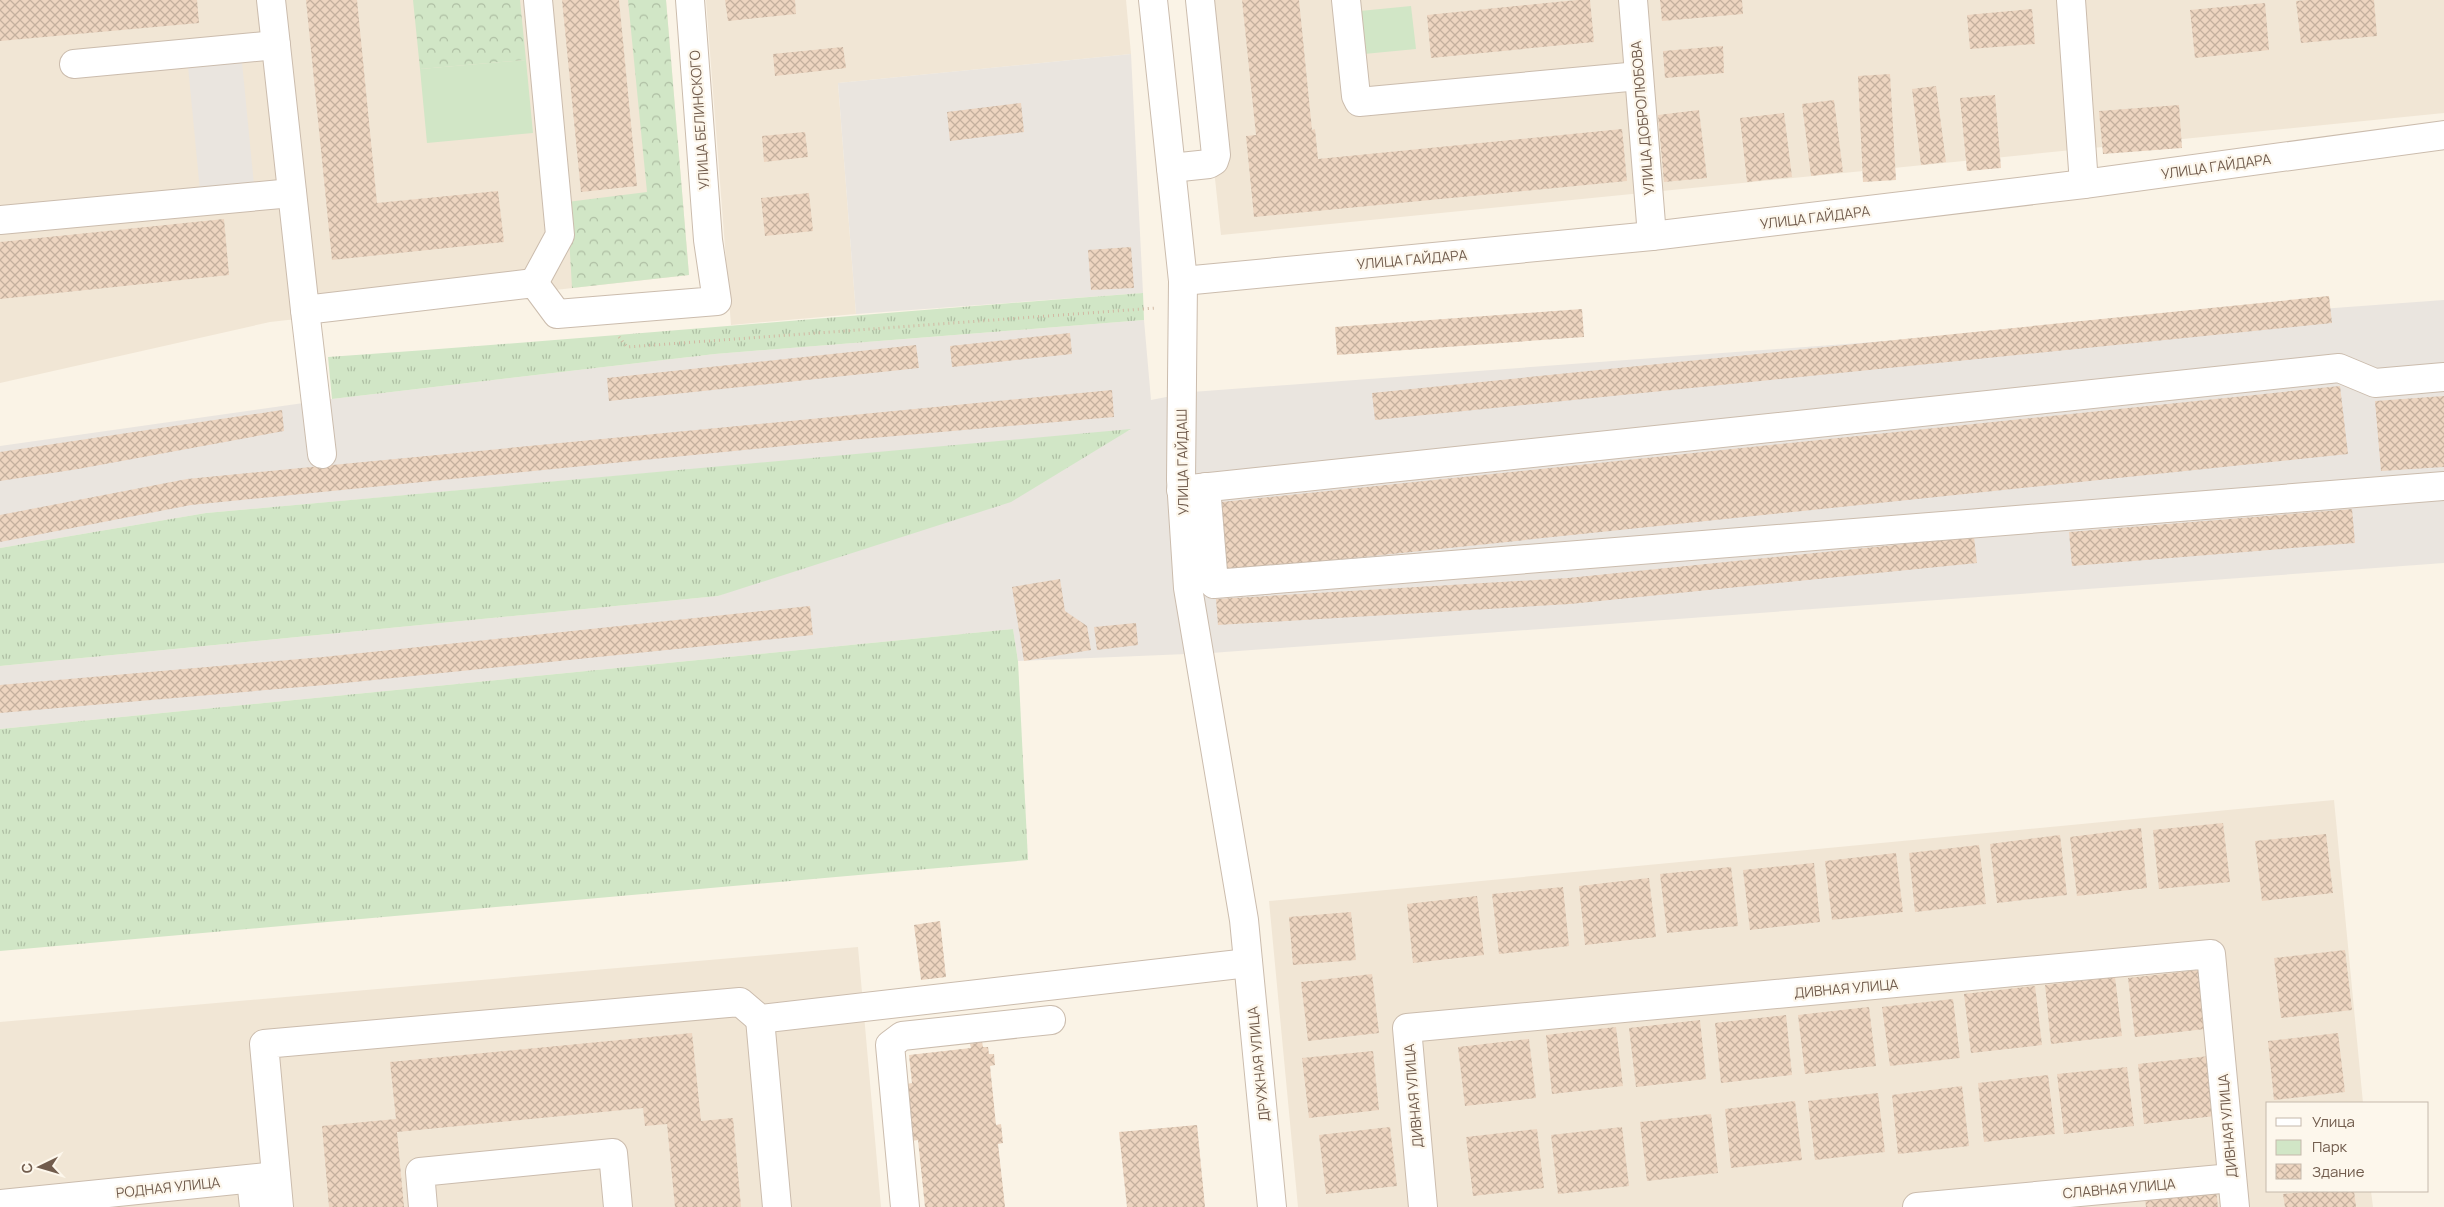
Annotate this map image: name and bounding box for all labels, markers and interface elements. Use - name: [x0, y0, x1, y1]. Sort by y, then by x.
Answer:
- street label: УЛИЦА ДОБРОЛЮБОВА: [1626, 40, 1658, 196]
- street label: УЛИЦА БЕЛИНСКОГО: [685, 50, 713, 190]
- street label: УЛИЦА ГАЙДАРА: [2160, 149, 2272, 183]
- street label: УЛИЦА ГАЙДАРА: [1759, 201, 1871, 233]
- street label: УЛИЦА ГАЙДАРА: [1356, 245, 1468, 273]
- street label: УЛИЦА ГАЙДАШ: [1172, 409, 1192, 515]
- street label: ДИВНАЯ УЛИЦА: [1793, 974, 1899, 1002]
- street label: ДРУЖНАЯ УЛИЦА: [1242, 1005, 1273, 1123]
- street label: ДИВНАЯ УЛИЦА: [1399, 1043, 1427, 1149]
- street label: ДИВНАЯ УЛИЦА: [2213, 1073, 2241, 1179]
- legend: [2266, 1102, 2429, 1192]
- text: Улица: [2312, 1111, 2355, 1132]
- text: Парк: [2312, 1136, 2348, 1157]
- north arrow: [15, 1142, 65, 1192]
- text: Здание: [2312, 1161, 2365, 1182]
- text: С: [17, 1162, 36, 1174]
- street label: РОДНАЯ УЛИЦА: [115, 1172, 221, 1202]
- street label: СЛАВНАЯ УЛИЦА: [2062, 1174, 2176, 1202]

